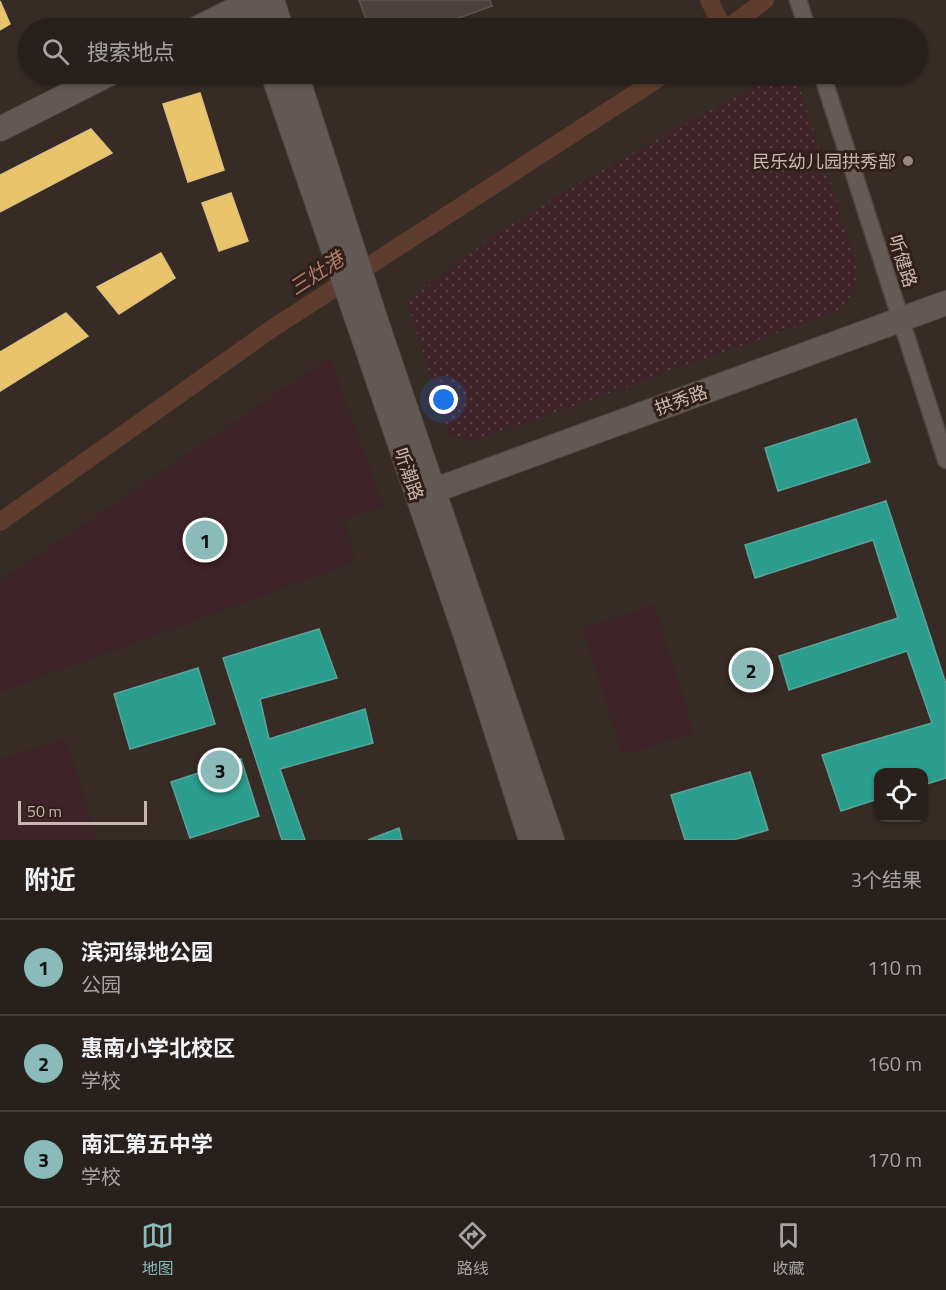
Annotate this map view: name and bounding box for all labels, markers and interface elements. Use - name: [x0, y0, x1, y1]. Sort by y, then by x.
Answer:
- search box: [18, 18, 928, 84]
- icon: search: [39, 35, 72, 68]
- text: 搜索地点: [87, 35, 175, 69]
- place label: 民乐幼儿园拱秀部: [752, 148, 896, 175]
- marker: 民乐幼儿园拱秀部: [901, 154, 915, 168]
- street label: 听健路: [882, 231, 924, 291]
- water label: 三灶港: [282, 242, 352, 302]
- street label: 拱秀路: [651, 378, 711, 422]
- your location: [429, 385, 458, 414]
- street label: 听潮路: [387, 444, 431, 504]
- pin: 1: [186, 518, 224, 562]
- pin: 2: [732, 648, 771, 692]
- pin: 3: [200, 748, 240, 792]
- map controls: [874, 768, 928, 822]
- button: locate: [874, 768, 928, 822]
- scale bar: [18, 798, 147, 826]
- text: 50 m: [27, 799, 62, 823]
- text: 附近: [24, 860, 76, 899]
- text: 3个结果: [851, 864, 922, 895]
- text: 滨河绿地公园: [81, 935, 213, 969]
- text: 1: [38, 952, 49, 983]
- text: 110 m: [867, 952, 922, 983]
- text: 公园: [81, 969, 121, 1000]
- text: 惠南小学北校区: [81, 1031, 235, 1065]
- text: 2: [38, 1048, 49, 1079]
- text: 160 m: [867, 1048, 922, 1079]
- text: 学校: [81, 1065, 121, 1096]
- text: 南汇第五中学: [81, 1127, 213, 1161]
- text: 3: [38, 1144, 49, 1175]
- text: 170 m: [867, 1144, 922, 1175]
- text: 学校: [81, 1161, 121, 1192]
- tab: 地图: [141, 1219, 174, 1280]
- tab: 路线: [456, 1219, 489, 1280]
- tab: 收藏: [772, 1219, 805, 1280]

